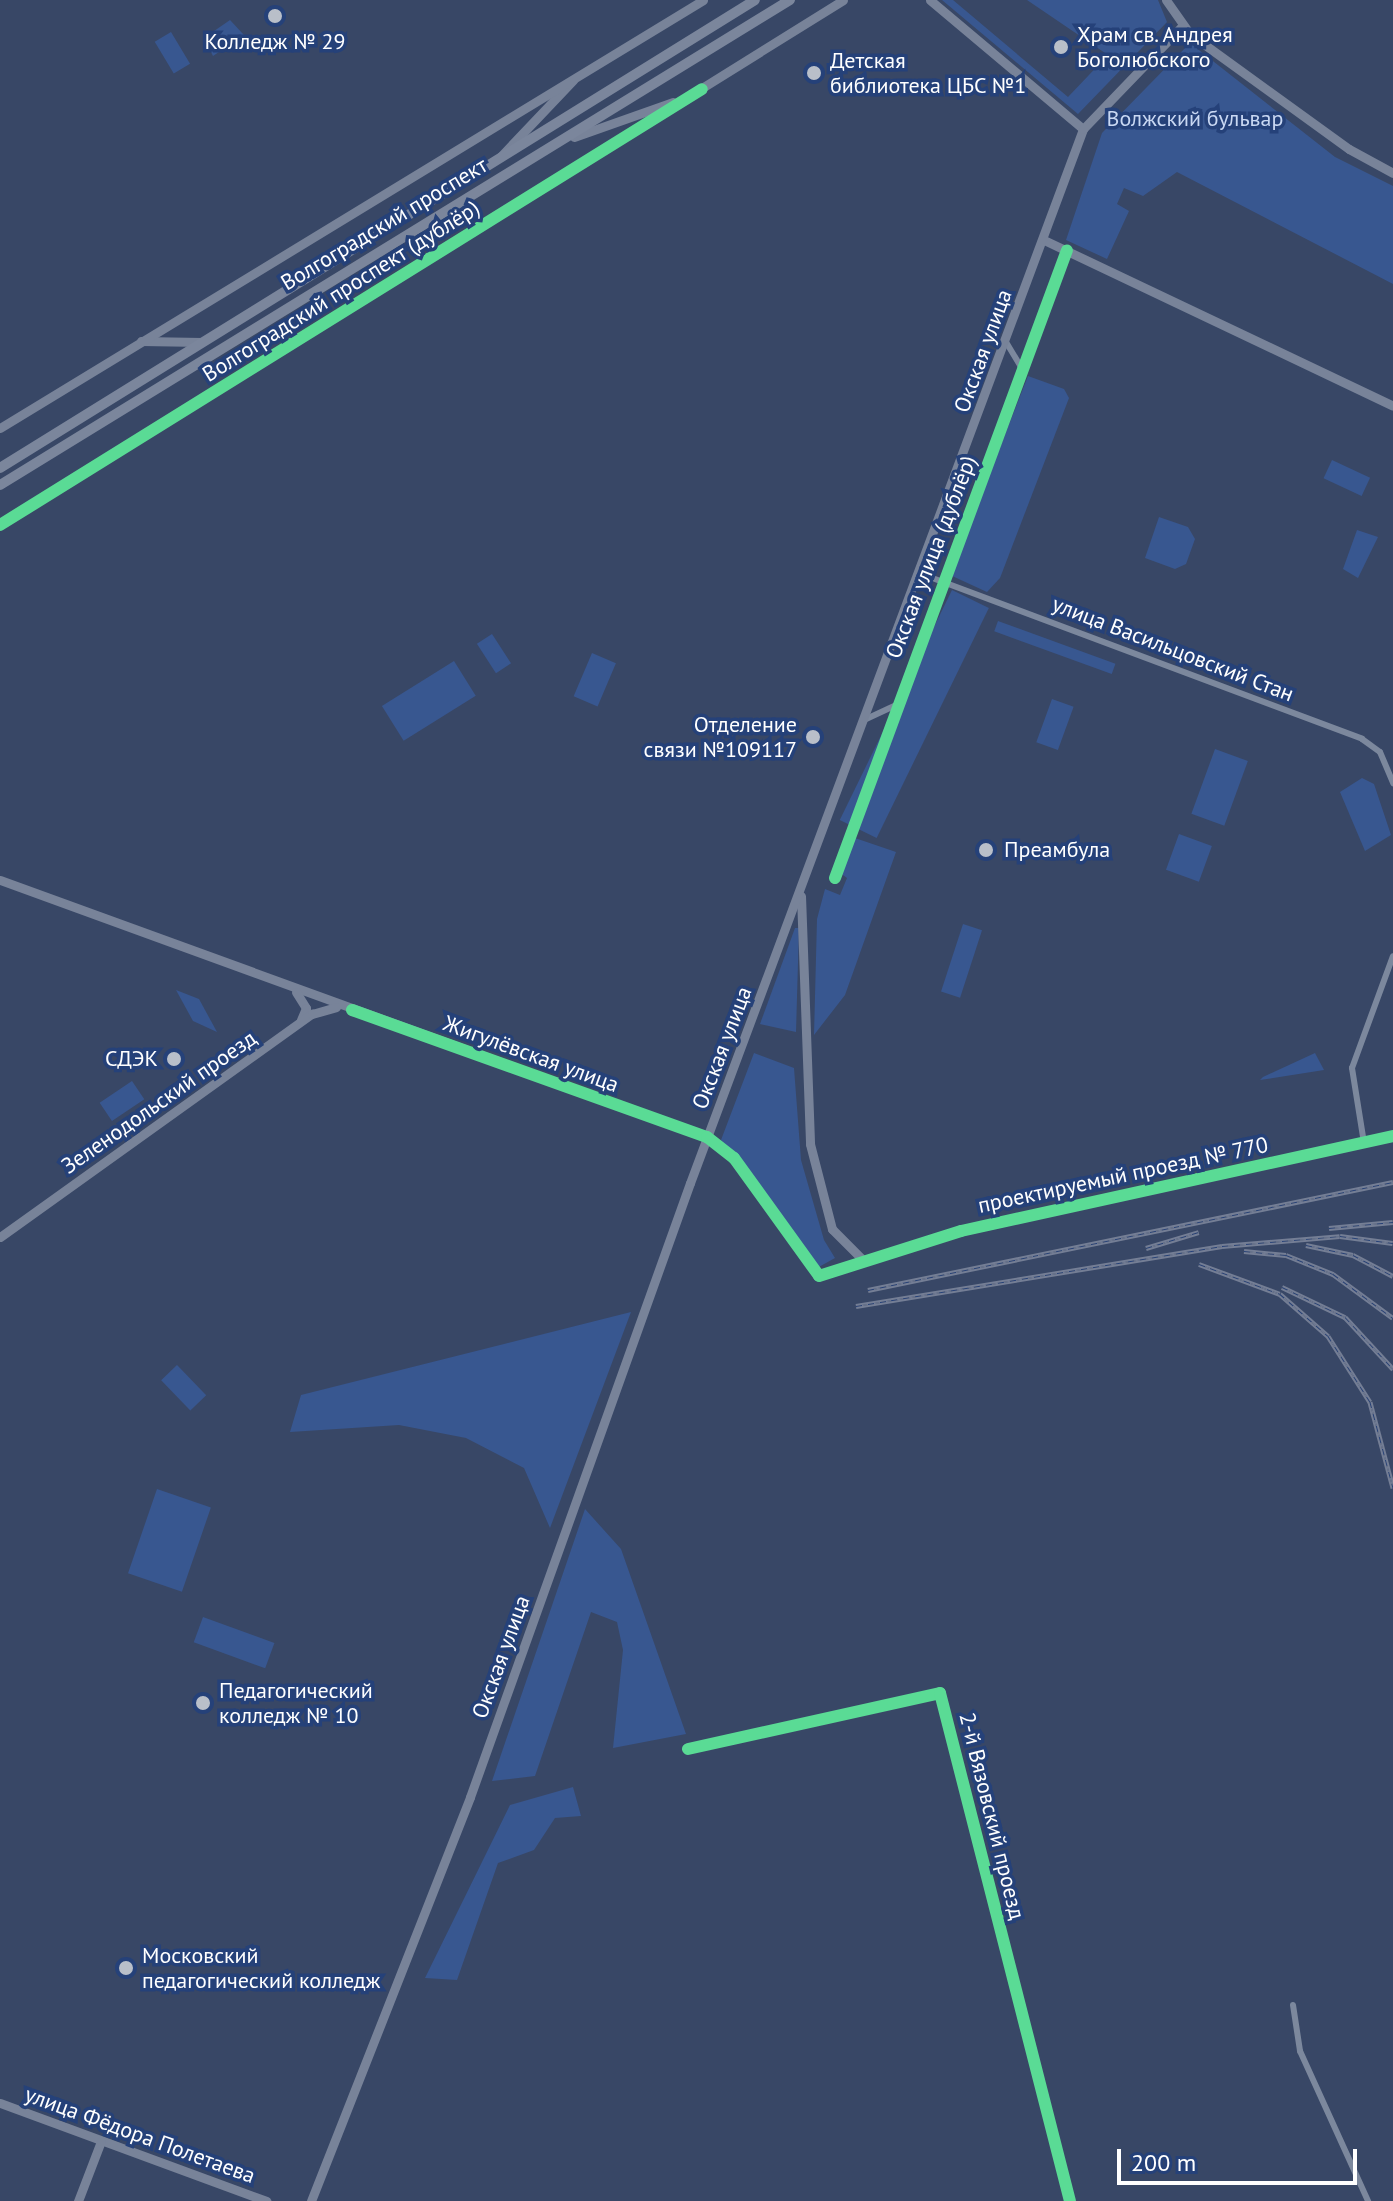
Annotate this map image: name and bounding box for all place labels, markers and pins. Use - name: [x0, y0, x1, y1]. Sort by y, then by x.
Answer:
- marker: Колледж № 29: [266, 7, 284, 25]
- place label: Храм св. Андрея Боголюбского: [1077, 21, 1235, 72]
- place label: Колледж № 29: [204, 29, 346, 55]
- marker: Храм св. Андрея Боголюбского: [1052, 38, 1070, 56]
- place label: Детская библиотека ЦБС №1: [830, 47, 1027, 98]
- marker: Детская библиотека ЦБС №1: [805, 64, 823, 82]
- place label: Отделение связи №109117: [644, 711, 797, 762]
- marker: Отделение связи №109117: [804, 728, 822, 746]
- place label: Преамбула: [1004, 837, 1110, 863]
- marker: Преамбула: [975, 839, 997, 861]
- place label: СДЭК: [105, 1046, 158, 1072]
- marker: СДЭК: [165, 1050, 183, 1068]
- place label: Педагогический колледж № 10: [219, 1677, 373, 1728]
- marker: Педагогический колледж № 10: [194, 1694, 212, 1712]
- place label: Московский педагогический колледж: [142, 1942, 380, 1994]
- marker: Московский педагогический колледж: [117, 1959, 135, 1977]

